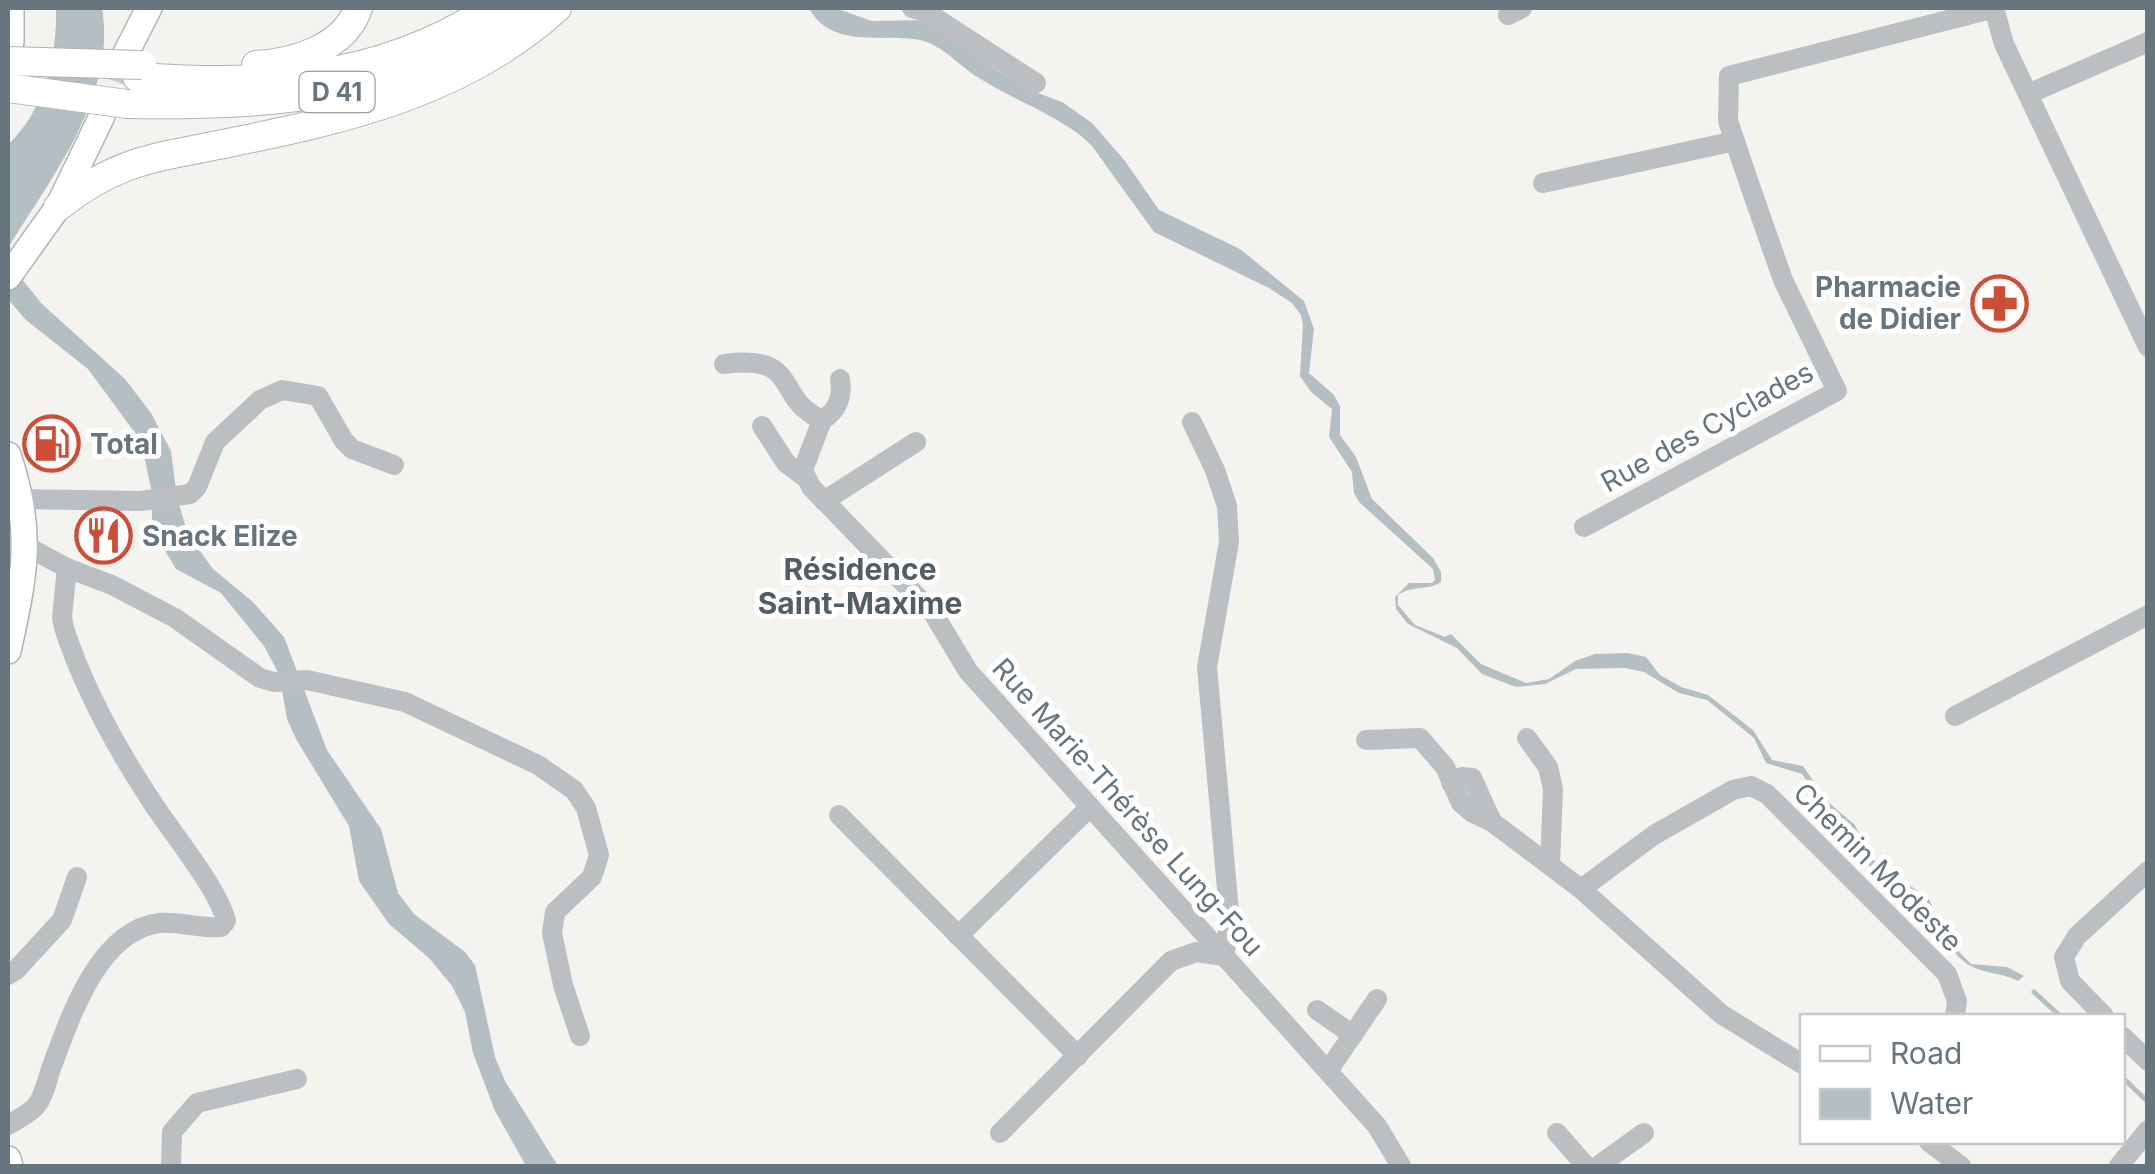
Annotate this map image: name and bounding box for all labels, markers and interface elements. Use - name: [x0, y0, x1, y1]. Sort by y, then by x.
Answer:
- road number: D 41: [300, 72, 374, 112]
- place label: Pharmacie de Didier: [1815, 270, 1961, 336]
- pharmacy icon: Pharmacie de Didier: [1970, 273, 2030, 333]
- street label: Rue des Cyclades: [1595, 355, 1819, 499]
- fuel station icon: Total: [21, 414, 81, 474]
- place label: Total: [90, 427, 158, 461]
- restaurant icon: Snack Elize: [73, 506, 133, 566]
- place label: Snack Elize: [142, 519, 298, 553]
- district label: Résidence Saint-Maxime: [758, 551, 962, 621]
- street label: Rue Marie-Thérèse Lung-Fou: [985, 651, 1271, 963]
- street label: Chemin Modeste: [1787, 776, 1969, 958]
- legend: [1800, 1014, 2125, 1144]
- text: Road: [1890, 1035, 1962, 1071]
- text: Water: [1890, 1085, 1973, 1121]

